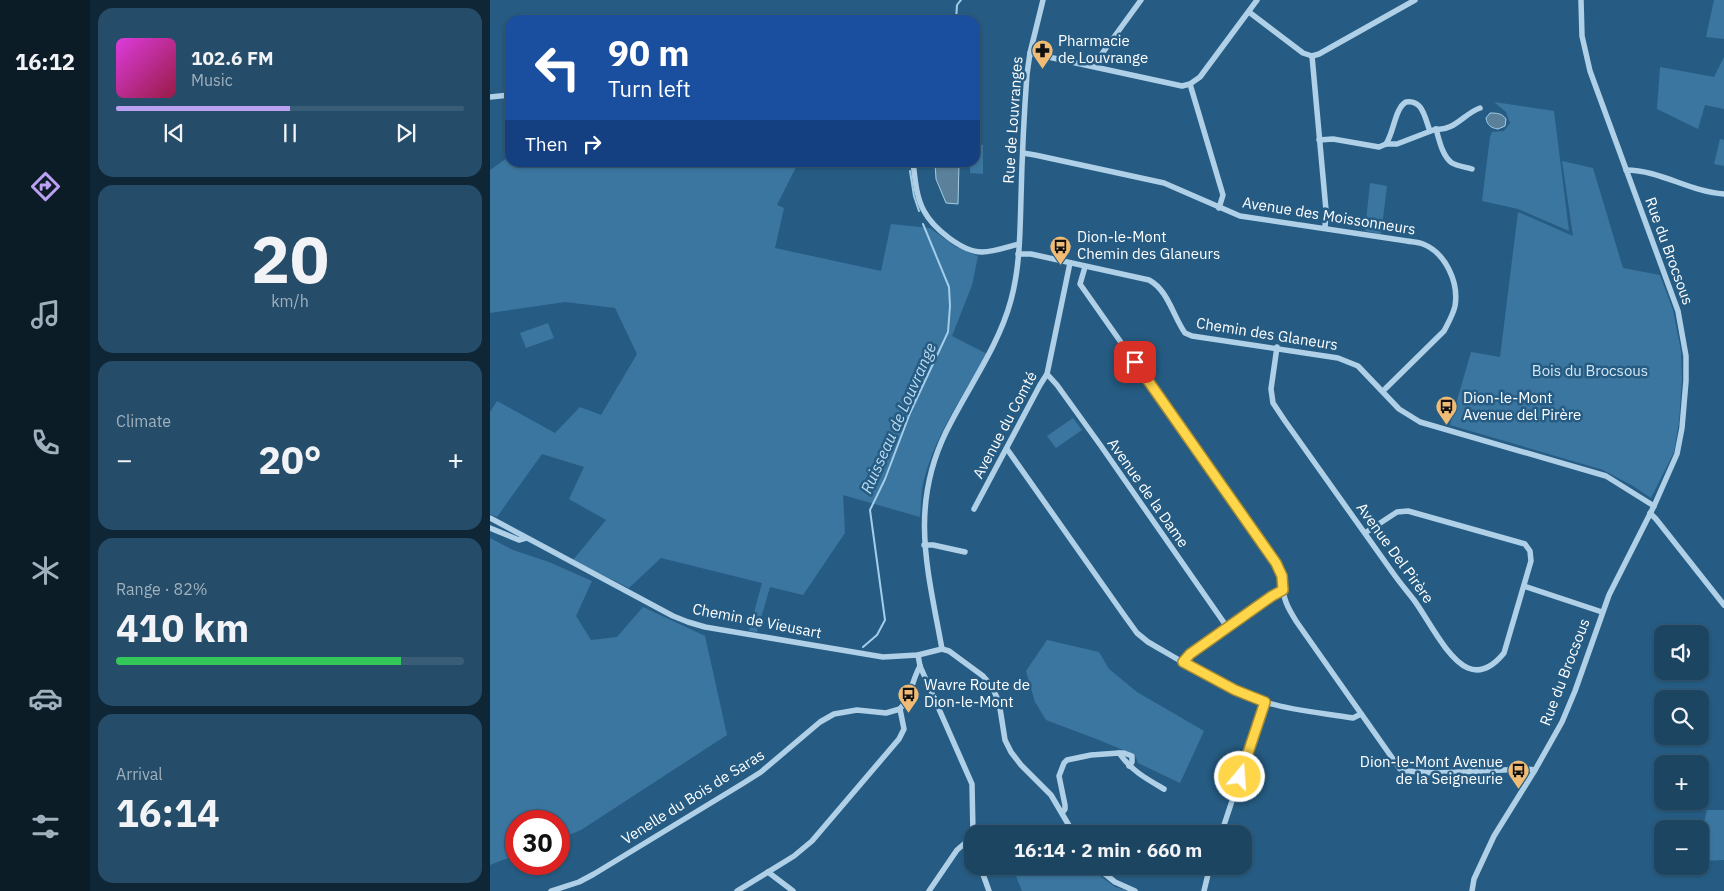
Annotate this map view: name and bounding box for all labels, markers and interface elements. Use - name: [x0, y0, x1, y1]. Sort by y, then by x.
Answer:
- text: 90 m: [608, 30, 690, 76]
- place label: Pharmacie de Louvrange: [1058, 31, 1148, 67]
- icon: left: [525, 35, 590, 100]
- pharmacy icon: Pharmacie de Louvrange: [1030, 38, 1054, 69]
- text: 102.6 FM: [191, 46, 274, 70]
- text: 16:12: [15, 47, 75, 76]
- street label: Rue de Louvranges: [999, 56, 1026, 184]
- text: Music: [191, 70, 233, 90]
- text: Turn left: [608, 74, 691, 103]
- icon: previous: [160, 119, 188, 147]
- icon: pause: [276, 119, 304, 147]
- icon: next: [392, 119, 420, 147]
- icon: right: [578, 130, 606, 158]
- text: Then: [525, 132, 568, 156]
- icon: directions: [28, 169, 63, 204]
- street label: Avenue des Moissonneurs: [1241, 192, 1417, 239]
- street label: Rue du Brocsous: [1641, 194, 1698, 307]
- text: 20: [251, 216, 329, 301]
- place label: Dion-le-Mont Chemin des Glaneurs: [1077, 227, 1220, 263]
- bus stop icon: Dion-le-Mont Chemin des Glaneurs: [1049, 234, 1073, 265]
- text: km/h: [271, 291, 309, 311]
- icon: music: [28, 297, 63, 332]
- street label: Chemin des Glaneurs: [1195, 313, 1339, 354]
- water label: Ruisseau de Louvrange: [856, 340, 940, 496]
- pin: [1114, 341, 1156, 383]
- icon: arrive: [1121, 348, 1149, 376]
- park label: Bois du Brocsous: [1532, 361, 1648, 380]
- street label: Avenue du Comté: [968, 368, 1041, 482]
- place label: Dion-le-Mont Avenue del Pirère: [1463, 388, 1581, 424]
- bus stop icon: Dion-le-Mont Avenue del Pirère: [1435, 395, 1459, 426]
- text: Climate: [116, 411, 171, 431]
- icon: phone: [28, 425, 63, 460]
- street label: Avenue de la Dame: [1104, 434, 1193, 551]
- text: 20°: [258, 435, 322, 484]
- text: −: [116, 441, 133, 478]
- text: +: [447, 441, 464, 478]
- street label: Avenue Del Pirère: [1353, 499, 1438, 607]
- icon: climate: [28, 553, 63, 588]
- text: Range · 82%: [116, 579, 208, 599]
- street label: Chemin de Vieusart: [691, 599, 823, 642]
- text: 410 km: [116, 603, 249, 652]
- street label: Rue du Brocsous: [1535, 616, 1594, 728]
- map controls: [1654, 625, 1709, 875]
- button: sound: [1654, 625, 1709, 680]
- place label: Wavre Route de Dion-le-Mont: [924, 675, 1030, 711]
- icon: car: [28, 681, 63, 716]
- bus stop icon: Wavre Route de Dion-le-Mont: [896, 682, 920, 713]
- button: search: [1654, 690, 1709, 745]
- street label: Venelle du Bois de Saras: [618, 745, 768, 848]
- position arrow: [1213, 750, 1265, 802]
- place label: Dion-le-Mont Avenue de la Seigneurie: [1360, 752, 1503, 788]
- button: +: [1654, 755, 1709, 810]
- bus stop icon: Dion-le-Mont Avenue de la Seigneurie: [1507, 759, 1531, 790]
- text: Arrival: [116, 764, 163, 784]
- text: 16:14: [116, 788, 220, 837]
- icon: filters: [28, 809, 63, 844]
- speed limit sign: 30: [505, 810, 570, 875]
- button: −: [1654, 820, 1709, 875]
- text: 16:14 · 2 min · 660 m: [1014, 838, 1202, 862]

